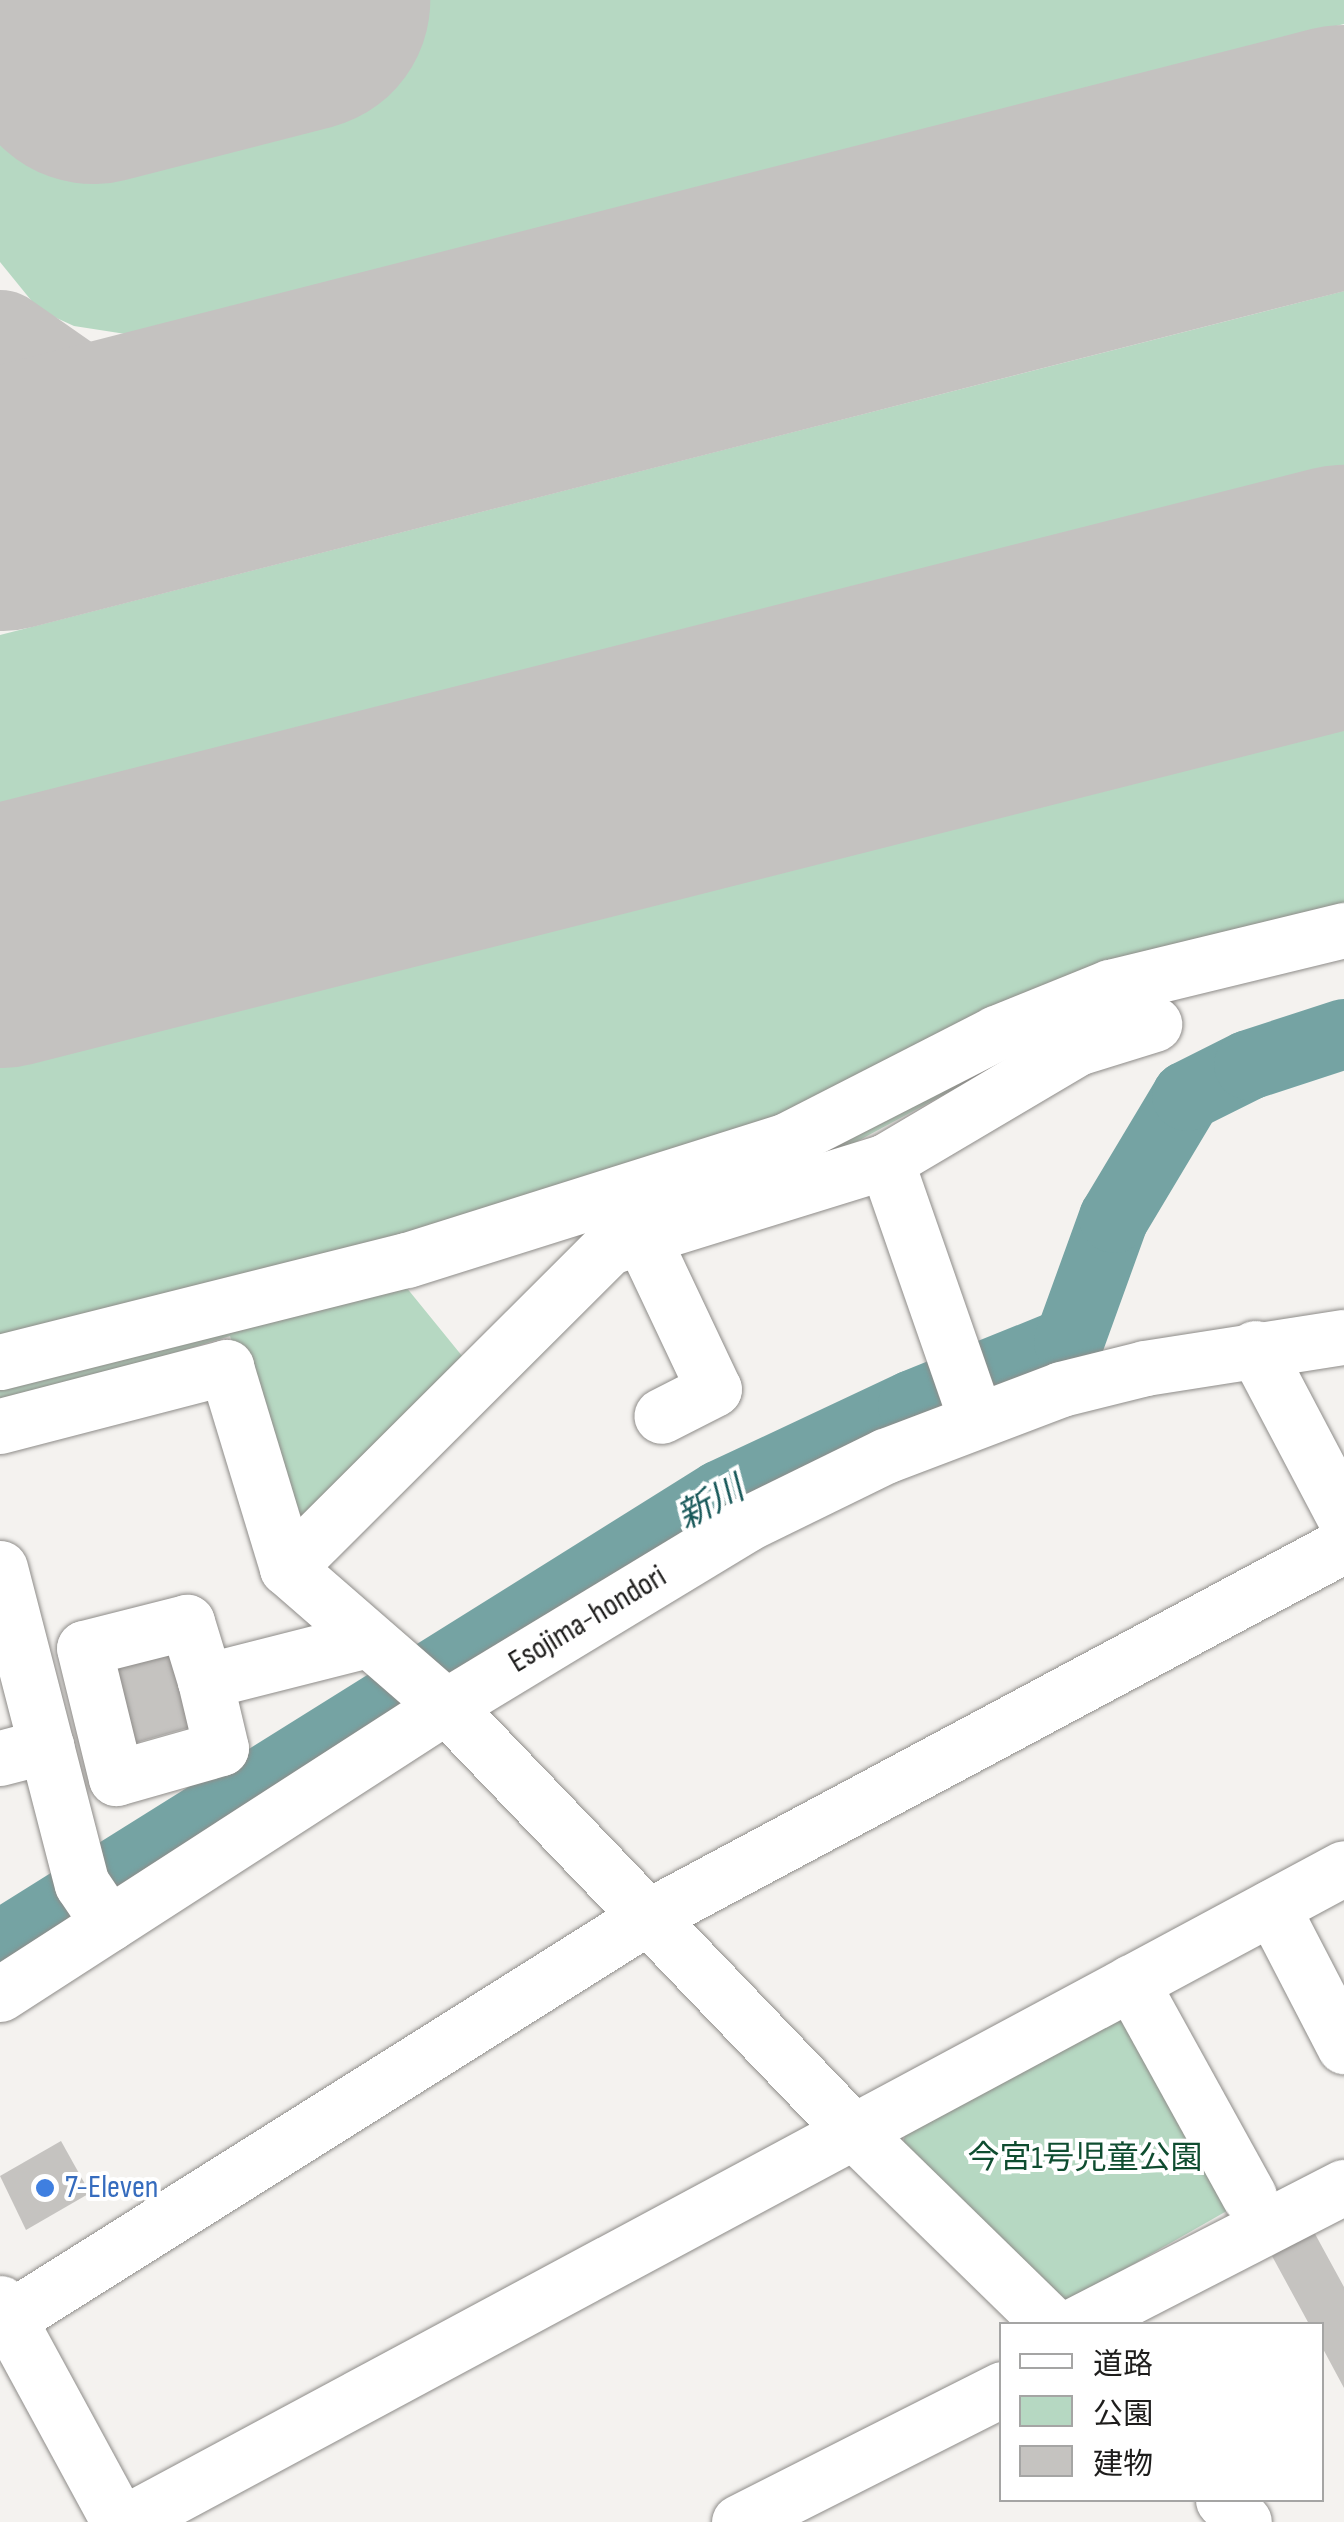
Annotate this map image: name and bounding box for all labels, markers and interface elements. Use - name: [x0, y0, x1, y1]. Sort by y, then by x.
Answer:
- water label: 新川: [670, 1469, 752, 1539]
- street label: Esojima-hondori: [502, 1558, 674, 1682]
- park label: 今宮1号児童公園: [967, 2140, 1203, 2178]
- place label: 7-Eleven: [65, 2169, 158, 2207]
- marker: 7-Eleven: [34, 2177, 56, 2199]
- legend: [999, 2322, 1324, 2502]
- text: 道路: [1093, 2347, 1153, 2383]
- text: 公園: [1093, 2397, 1153, 2433]
- text: 建物: [1093, 2447, 1153, 2483]

